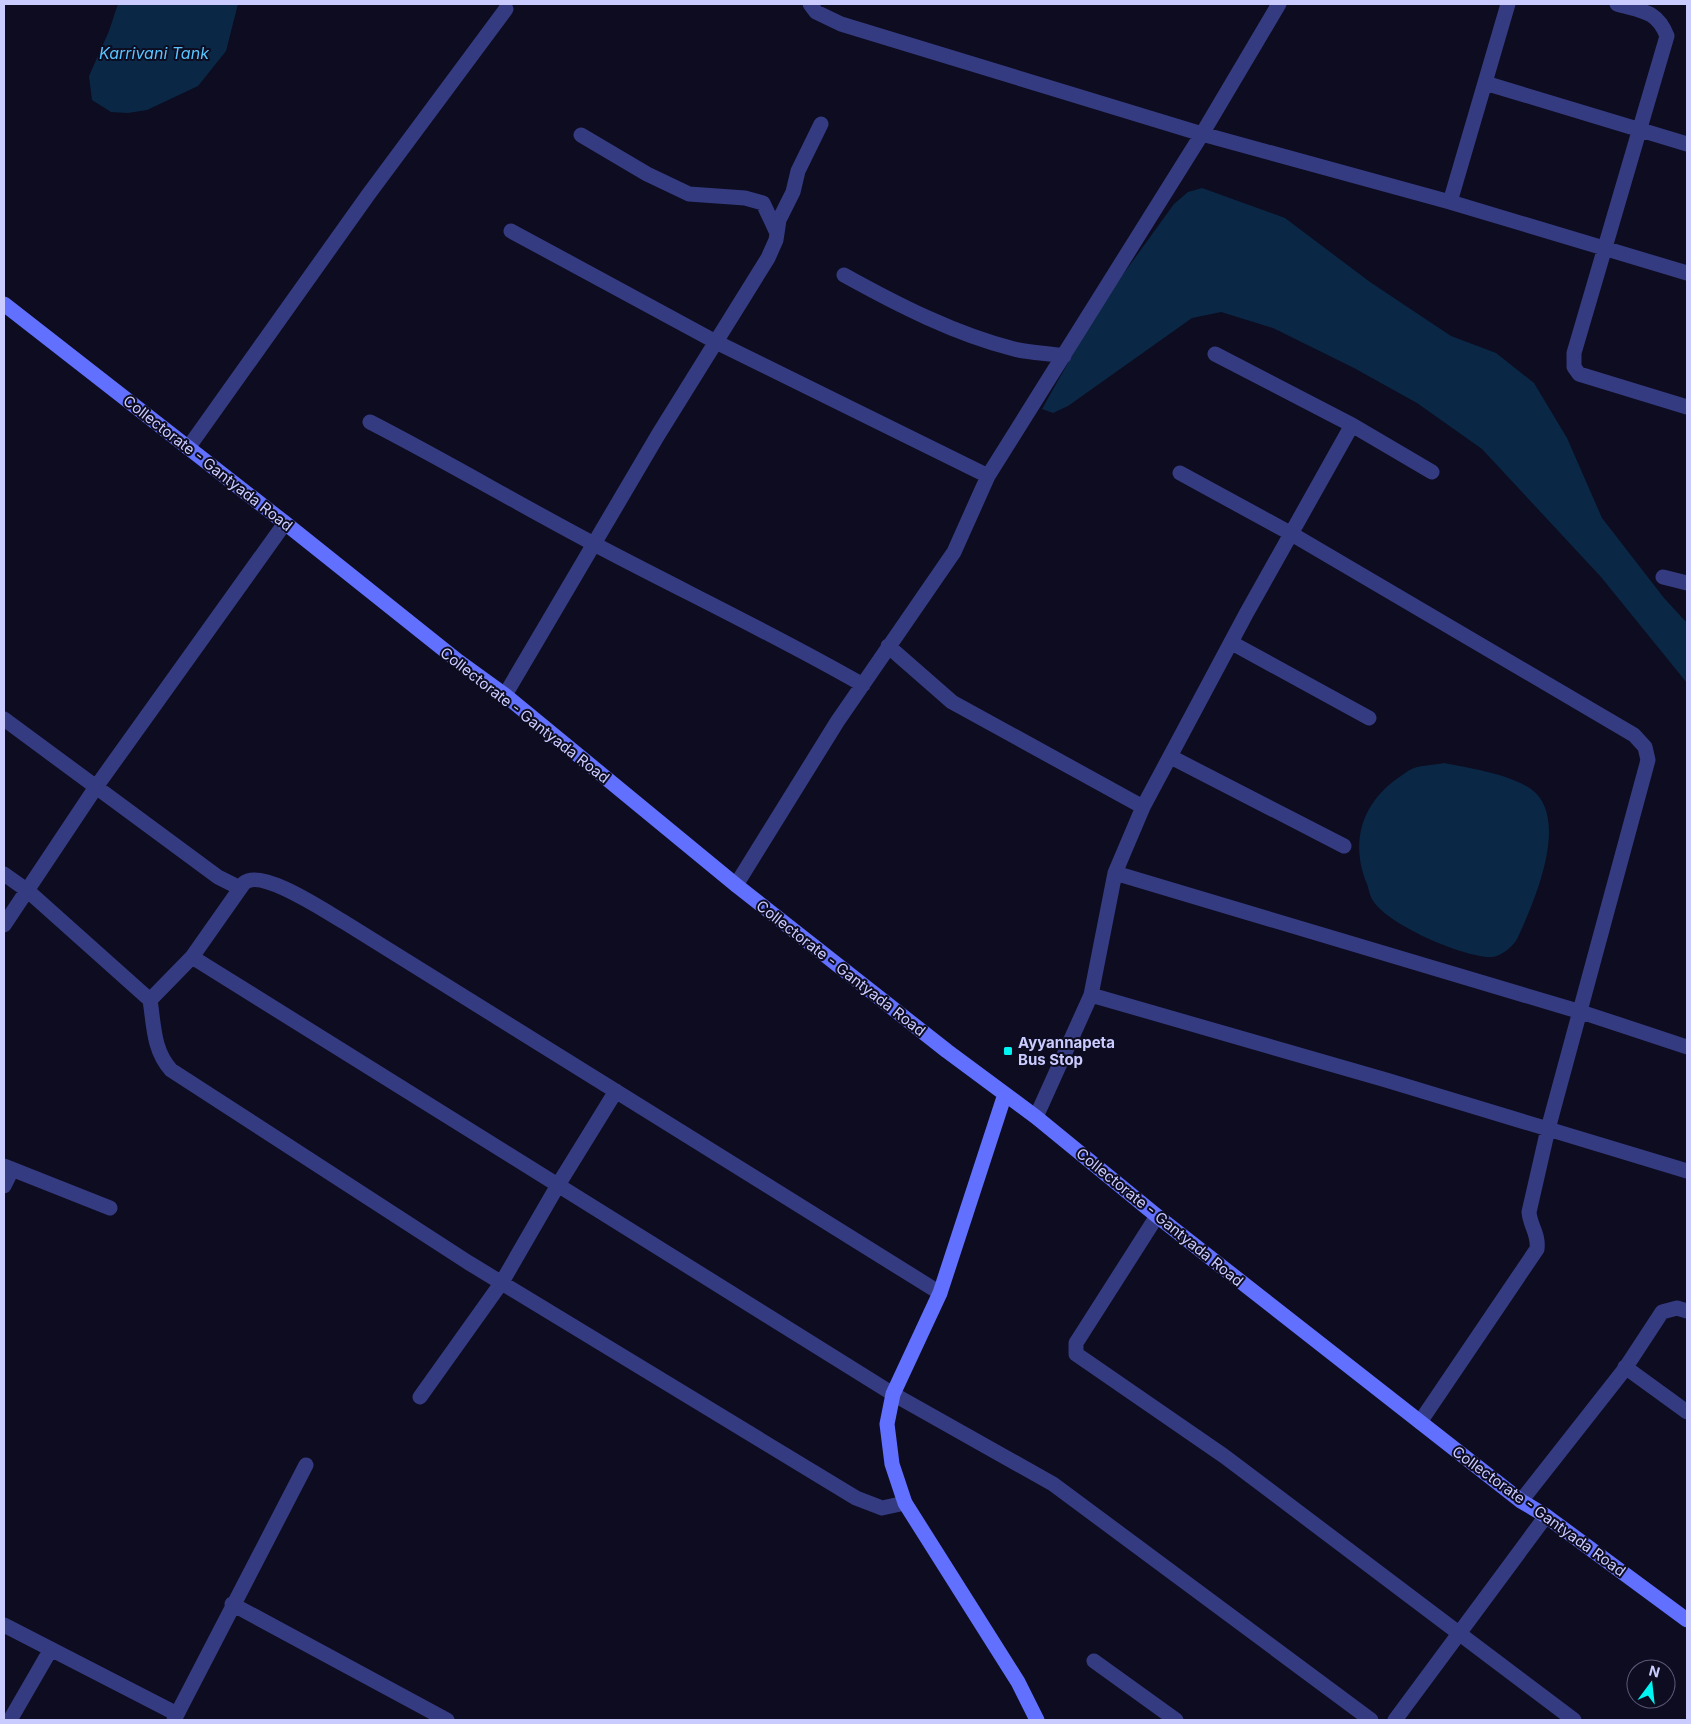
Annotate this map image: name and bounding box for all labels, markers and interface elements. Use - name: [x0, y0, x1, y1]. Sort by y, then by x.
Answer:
- water label: Karrivani Tank: [99, 43, 209, 63]
- street label: Collectorate - Gantyada Road: [120, 391, 296, 535]
- street label: Collectorate - Gantyada Road: [437, 643, 613, 787]
- street label: Collectorate - Gantyada Road: [753, 896, 929, 1040]
- place label: Ayyannapeta Bus Stop: [1018, 1033, 1115, 1069]
- marker: Ayyannapeta Bus Stop: [1002, 1045, 1014, 1057]
- street label: Collectorate - Gantyada Road: [1073, 1144, 1247, 1290]
- street label: Collectorate - Gantyada Road: [1449, 1442, 1629, 1580]
- north arrow: [1626, 1659, 1676, 1709]
- text: N: [1647, 1661, 1662, 1681]

